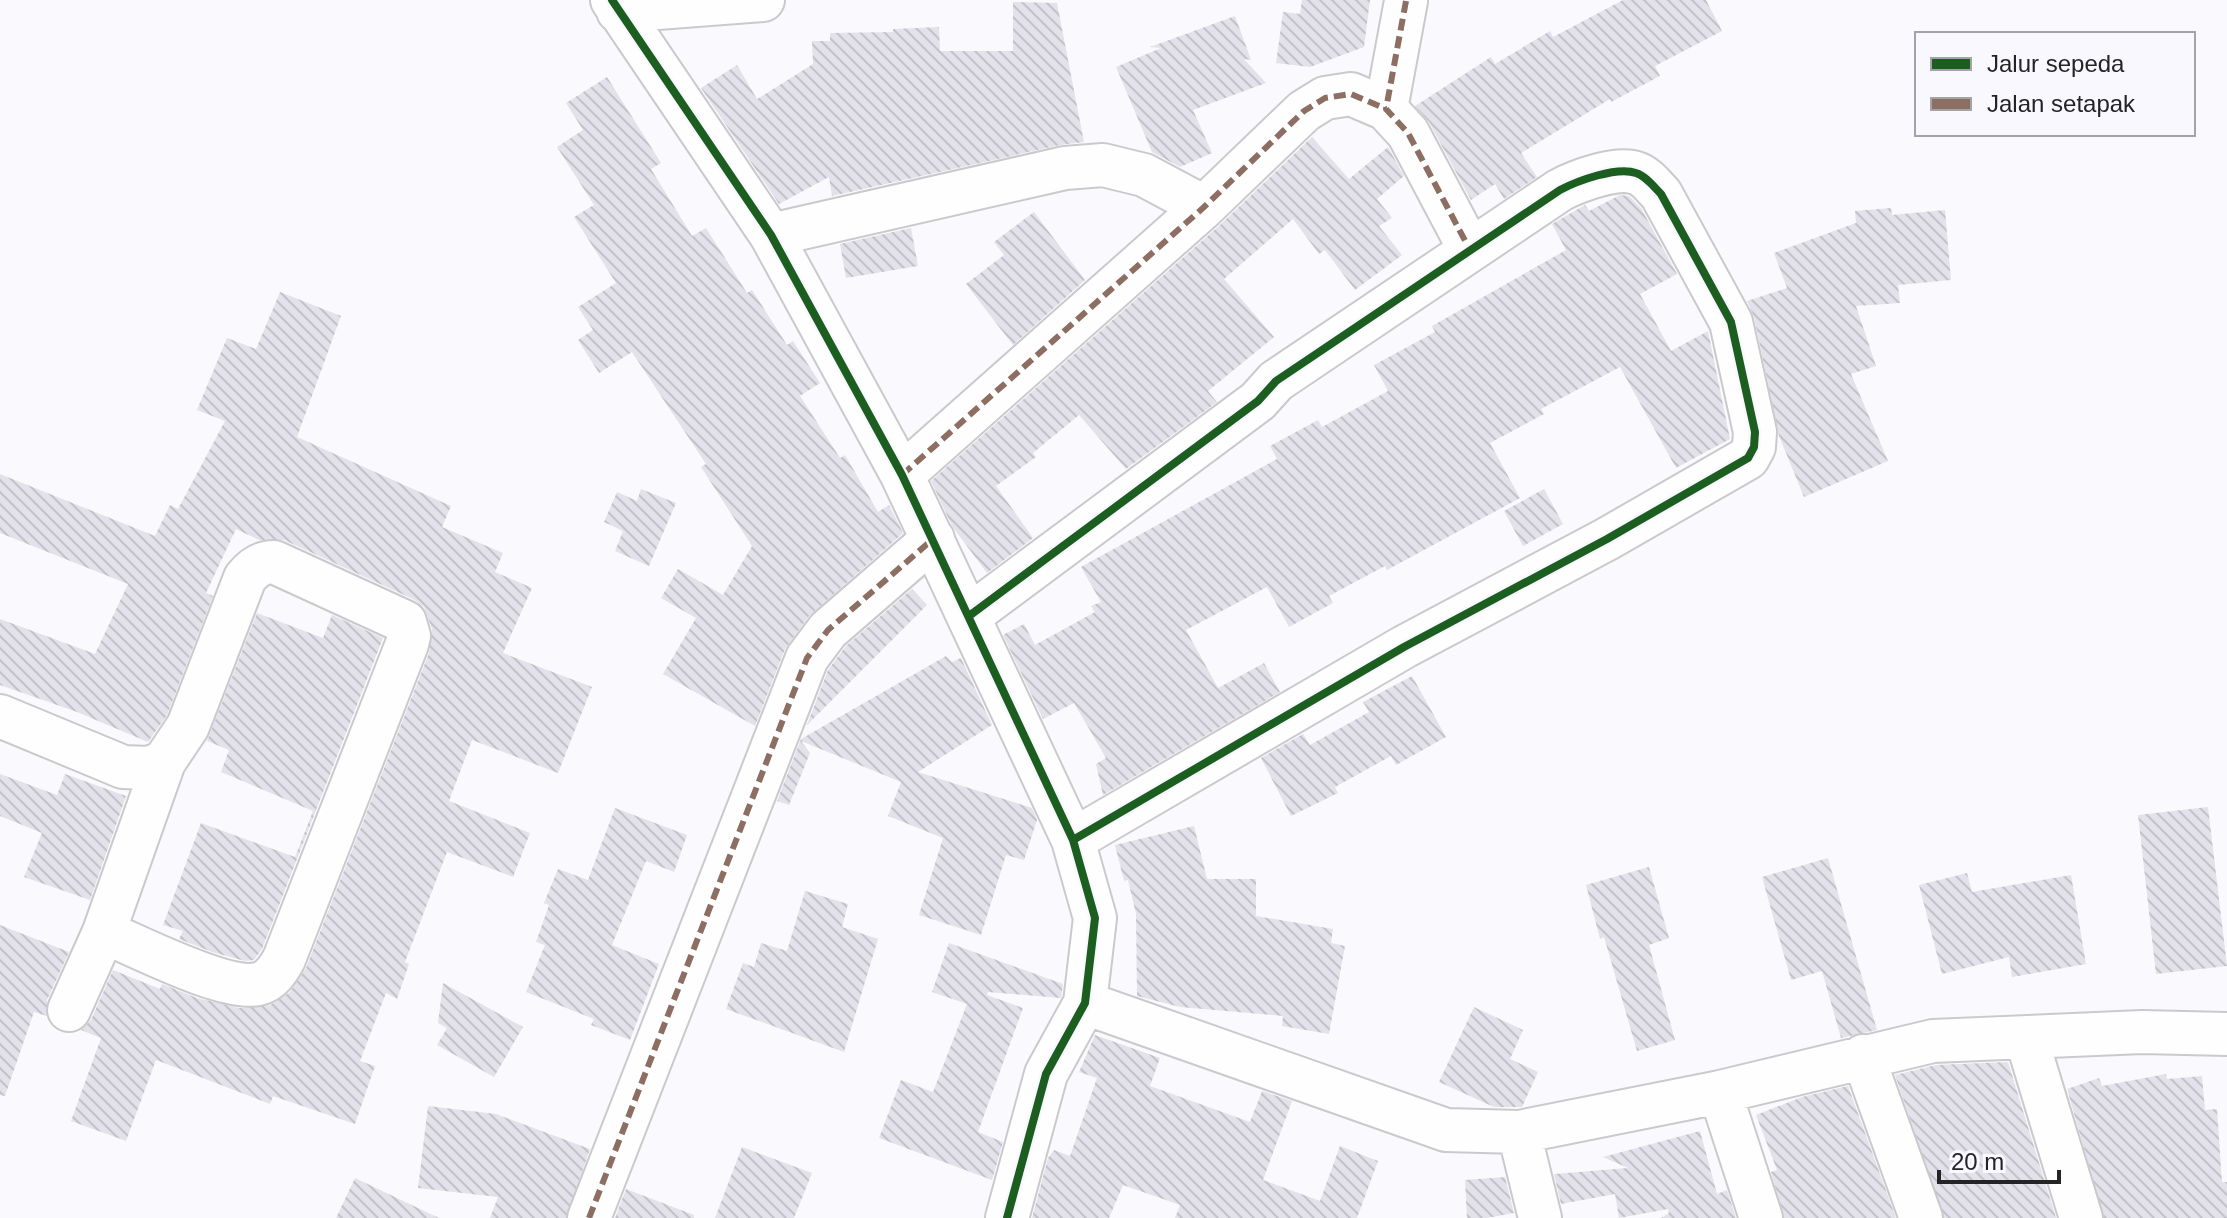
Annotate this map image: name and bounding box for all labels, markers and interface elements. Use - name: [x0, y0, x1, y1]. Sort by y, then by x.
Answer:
- legend: [1915, 32, 2195, 136]
- text: Jalur sepeda: [1987, 50, 2125, 77]
- text: Jalan setapak: [1987, 90, 2136, 117]
- scale bar: [1939, 1134, 2059, 1184]
- text: 20 m: [1951, 1148, 2004, 1175]

